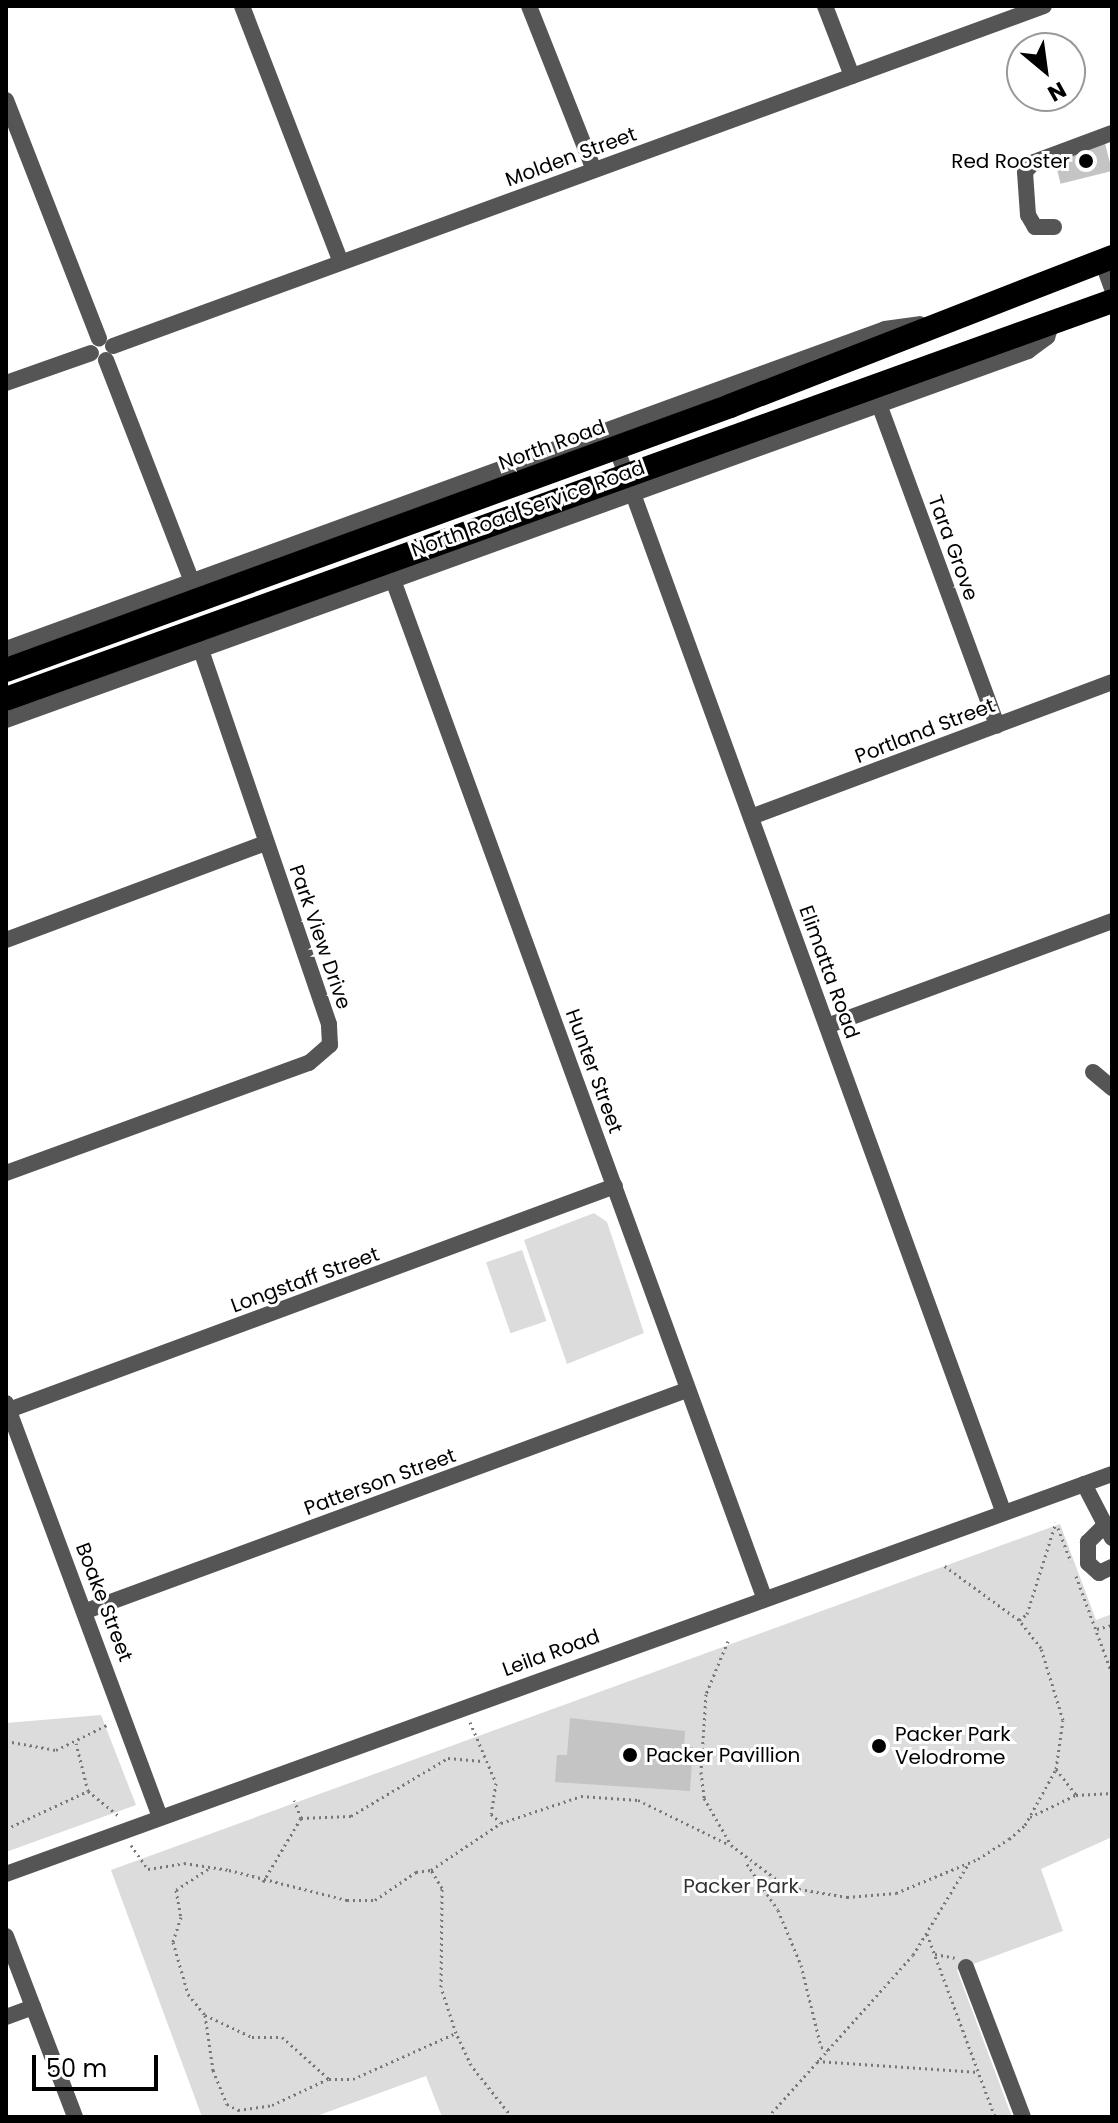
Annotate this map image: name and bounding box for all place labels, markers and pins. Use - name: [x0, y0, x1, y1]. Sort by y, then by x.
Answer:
- place label: Red Rooster: [951, 149, 1070, 173]
- marker: Red Rooster: [1077, 152, 1095, 170]
- place label: Packer Park Velodrome: [895, 1722, 1011, 1769]
- marker: Packer Park Velodrome: [870, 1737, 888, 1755]
- place label: Packer Pavillion: [646, 1743, 800, 1767]
- marker: Packer Pavillion: [621, 1746, 639, 1764]

